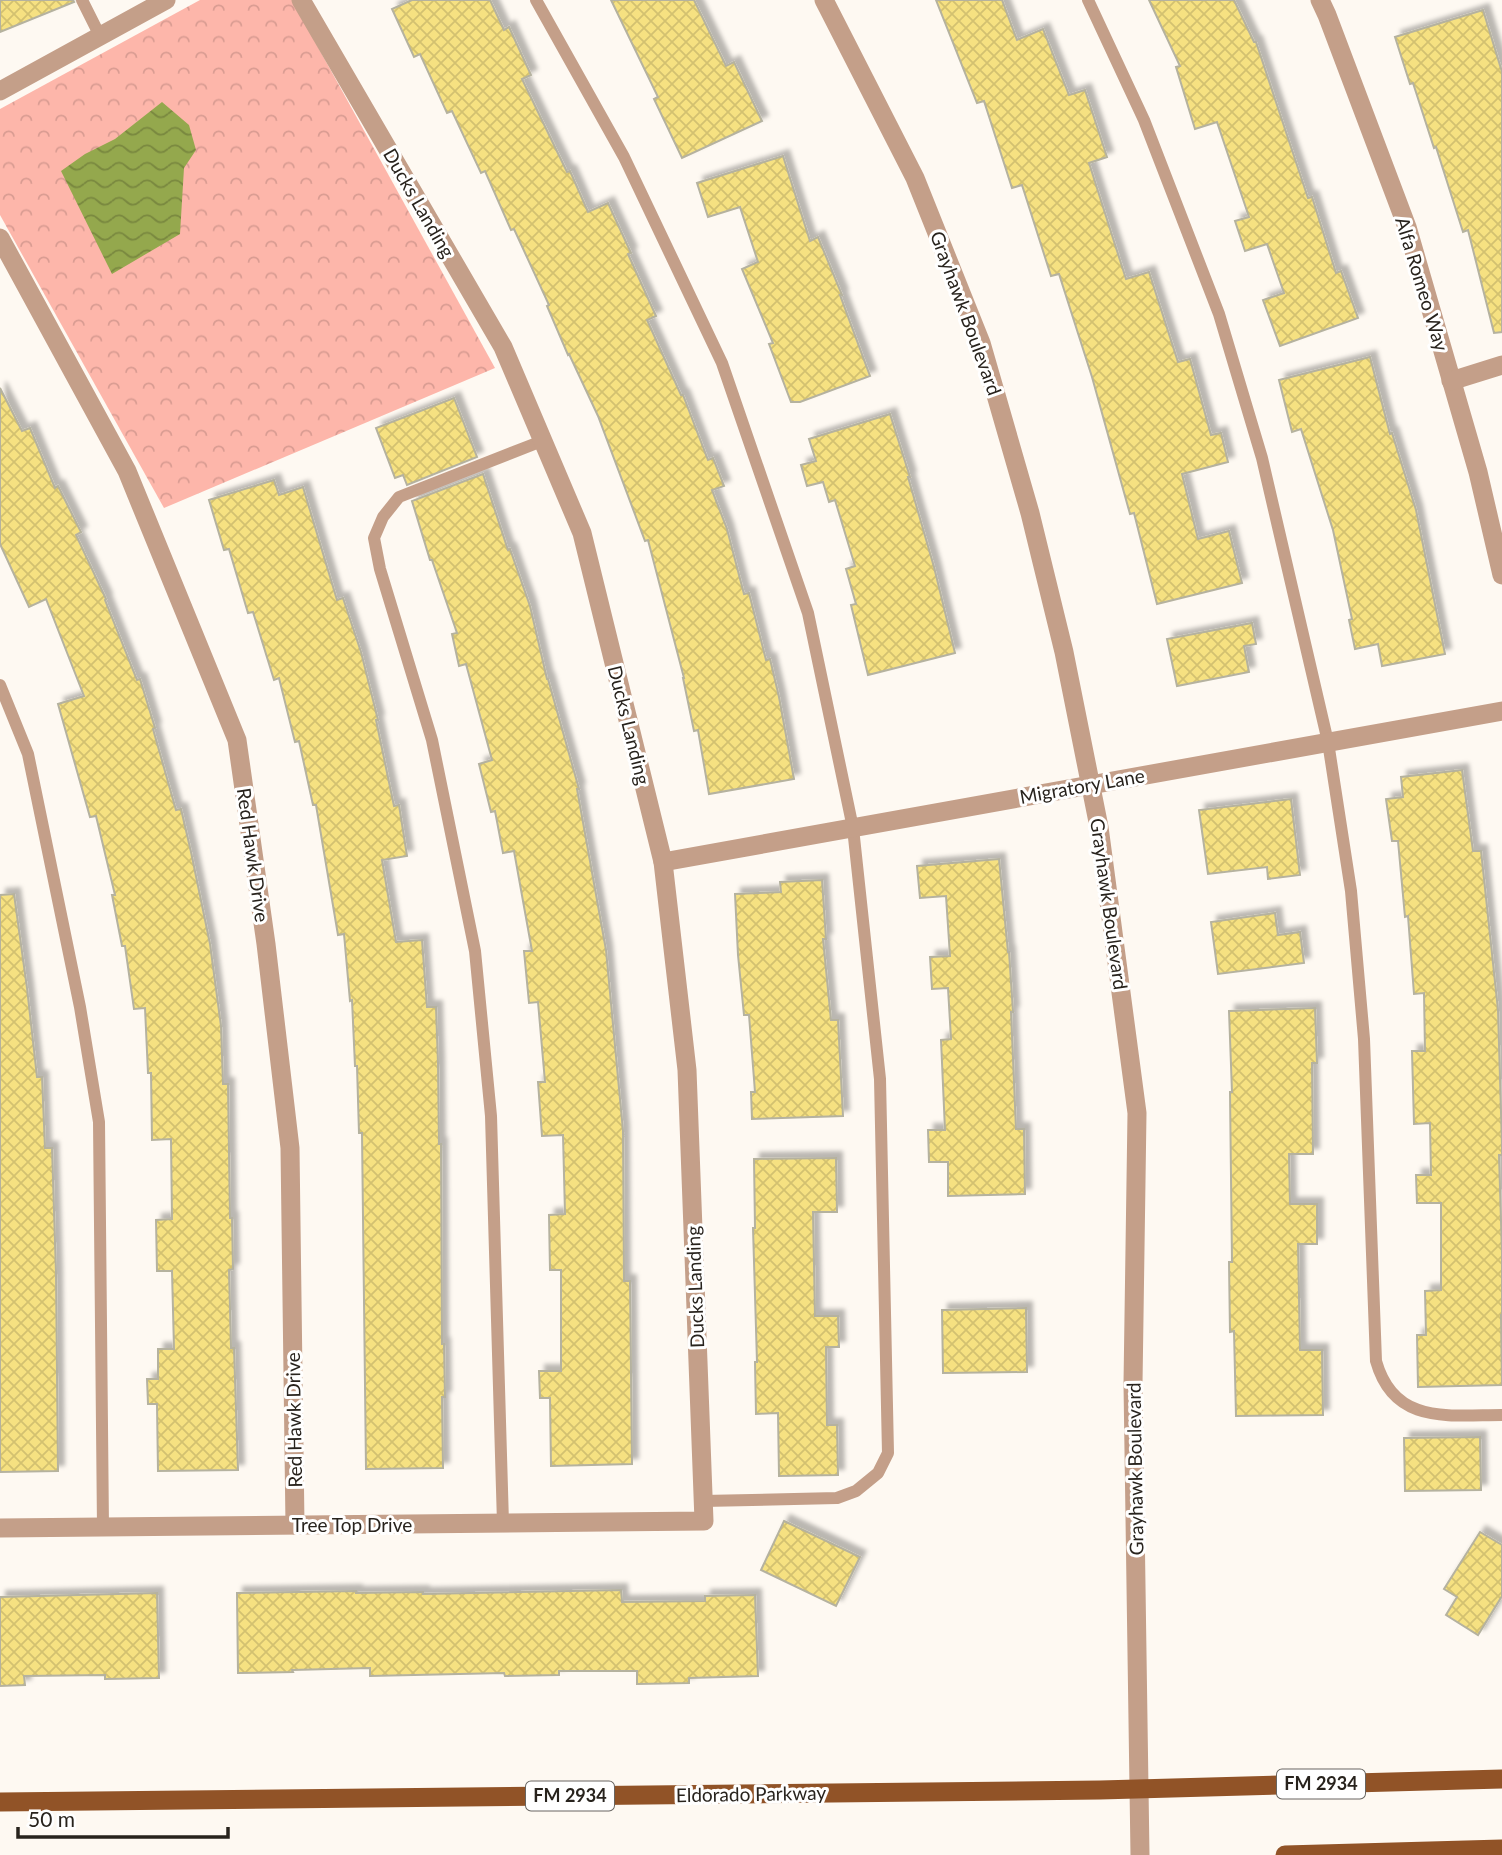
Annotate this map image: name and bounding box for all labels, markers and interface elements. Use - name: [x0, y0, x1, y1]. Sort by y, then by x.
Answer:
- street label: Ducks Landing: [379, 144, 460, 262]
- street label: Alfa Romeo Way: [1391, 214, 1454, 354]
- street label: Grayhawk Boulevard: [926, 228, 1007, 398]
- street label: Ducks Landing: [604, 663, 655, 787]
- street label: Migratory Lane: [1018, 763, 1146, 808]
- street label: Red Hawk Drive: [233, 786, 274, 923]
- street label: Grayhawk Boulevard: [1086, 817, 1133, 991]
- street label: Ducks Landing: [681, 1225, 708, 1348]
- street label: Red Hawk Drive: [281, 1352, 306, 1488]
- street label: Grayhawk Boulevard: [1121, 1382, 1148, 1556]
- street label: Tree Top Drive: [292, 1513, 412, 1536]
- road number: FM 2934: [1277, 1770, 1365, 1798]
- road number: FM 2934: [526, 1781, 614, 1810]
- street label: Eldorado Parkway: [676, 1781, 826, 1806]
- scale bar: [18, 1796, 228, 1840]
- text: 50 m: [28, 1806, 75, 1831]

